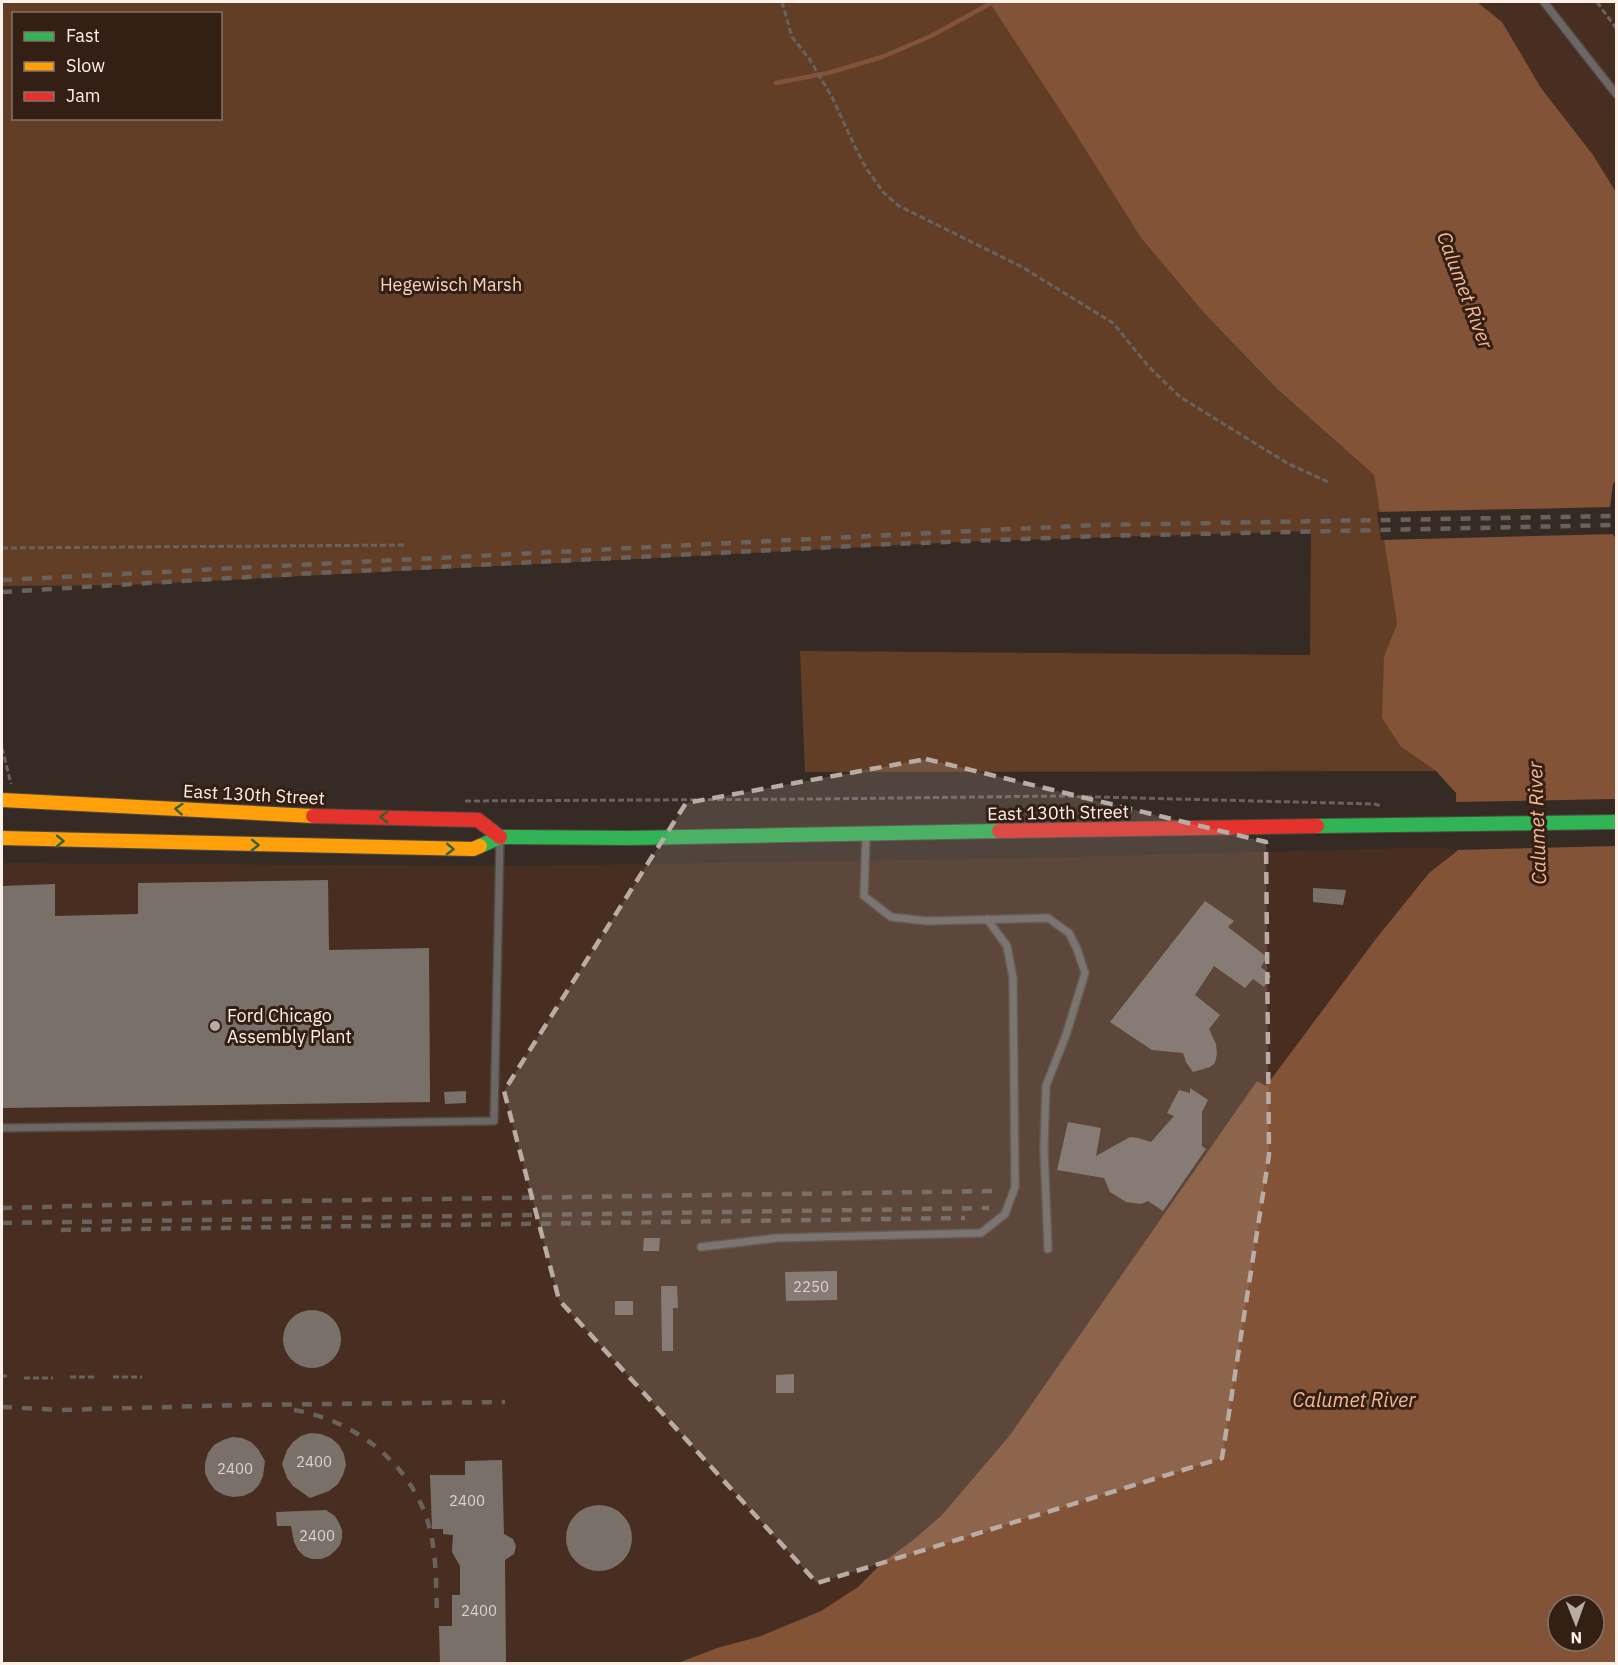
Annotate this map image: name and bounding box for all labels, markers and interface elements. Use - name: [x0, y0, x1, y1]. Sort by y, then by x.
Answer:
- legend: [12, 12, 222, 120]
- text: Fast: [66, 24, 100, 47]
- text: Slow: [66, 54, 105, 77]
- text: Jam: [66, 84, 101, 107]
- water label: Calumet River: [1431, 228, 1500, 353]
- park label: Hegewisch Marsh: [380, 273, 522, 296]
- water label: Calumet River: [1521, 760, 1552, 885]
- street label: East 130th Street: [183, 779, 325, 810]
- street label: East 130th Street: [987, 800, 1129, 825]
- one-way arrow: [174, 803, 183, 816]
- one-way arrow: [380, 811, 389, 824]
- one-way arrow: [55, 834, 64, 847]
- one-way arrow: [250, 838, 259, 851]
- one-way arrow: [445, 843, 454, 855]
- place label: Ford Chicago Assembly Plant: [227, 1004, 352, 1048]
- marker: Ford Chicago Assembly Plant: [208, 1019, 222, 1033]
- house number: 2250: [793, 1277, 829, 1296]
- water label: Calumet River: [1292, 1386, 1416, 1413]
- house number: 2400: [296, 1452, 332, 1471]
- house number: 2400: [217, 1459, 253, 1478]
- house number: 2400: [449, 1491, 485, 1510]
- house number: 2400: [299, 1526, 335, 1545]
- north arrow: [1546, 1593, 1606, 1653]
- house number: 2400: [461, 1601, 497, 1620]
- text: N: [1570, 1628, 1582, 1648]

